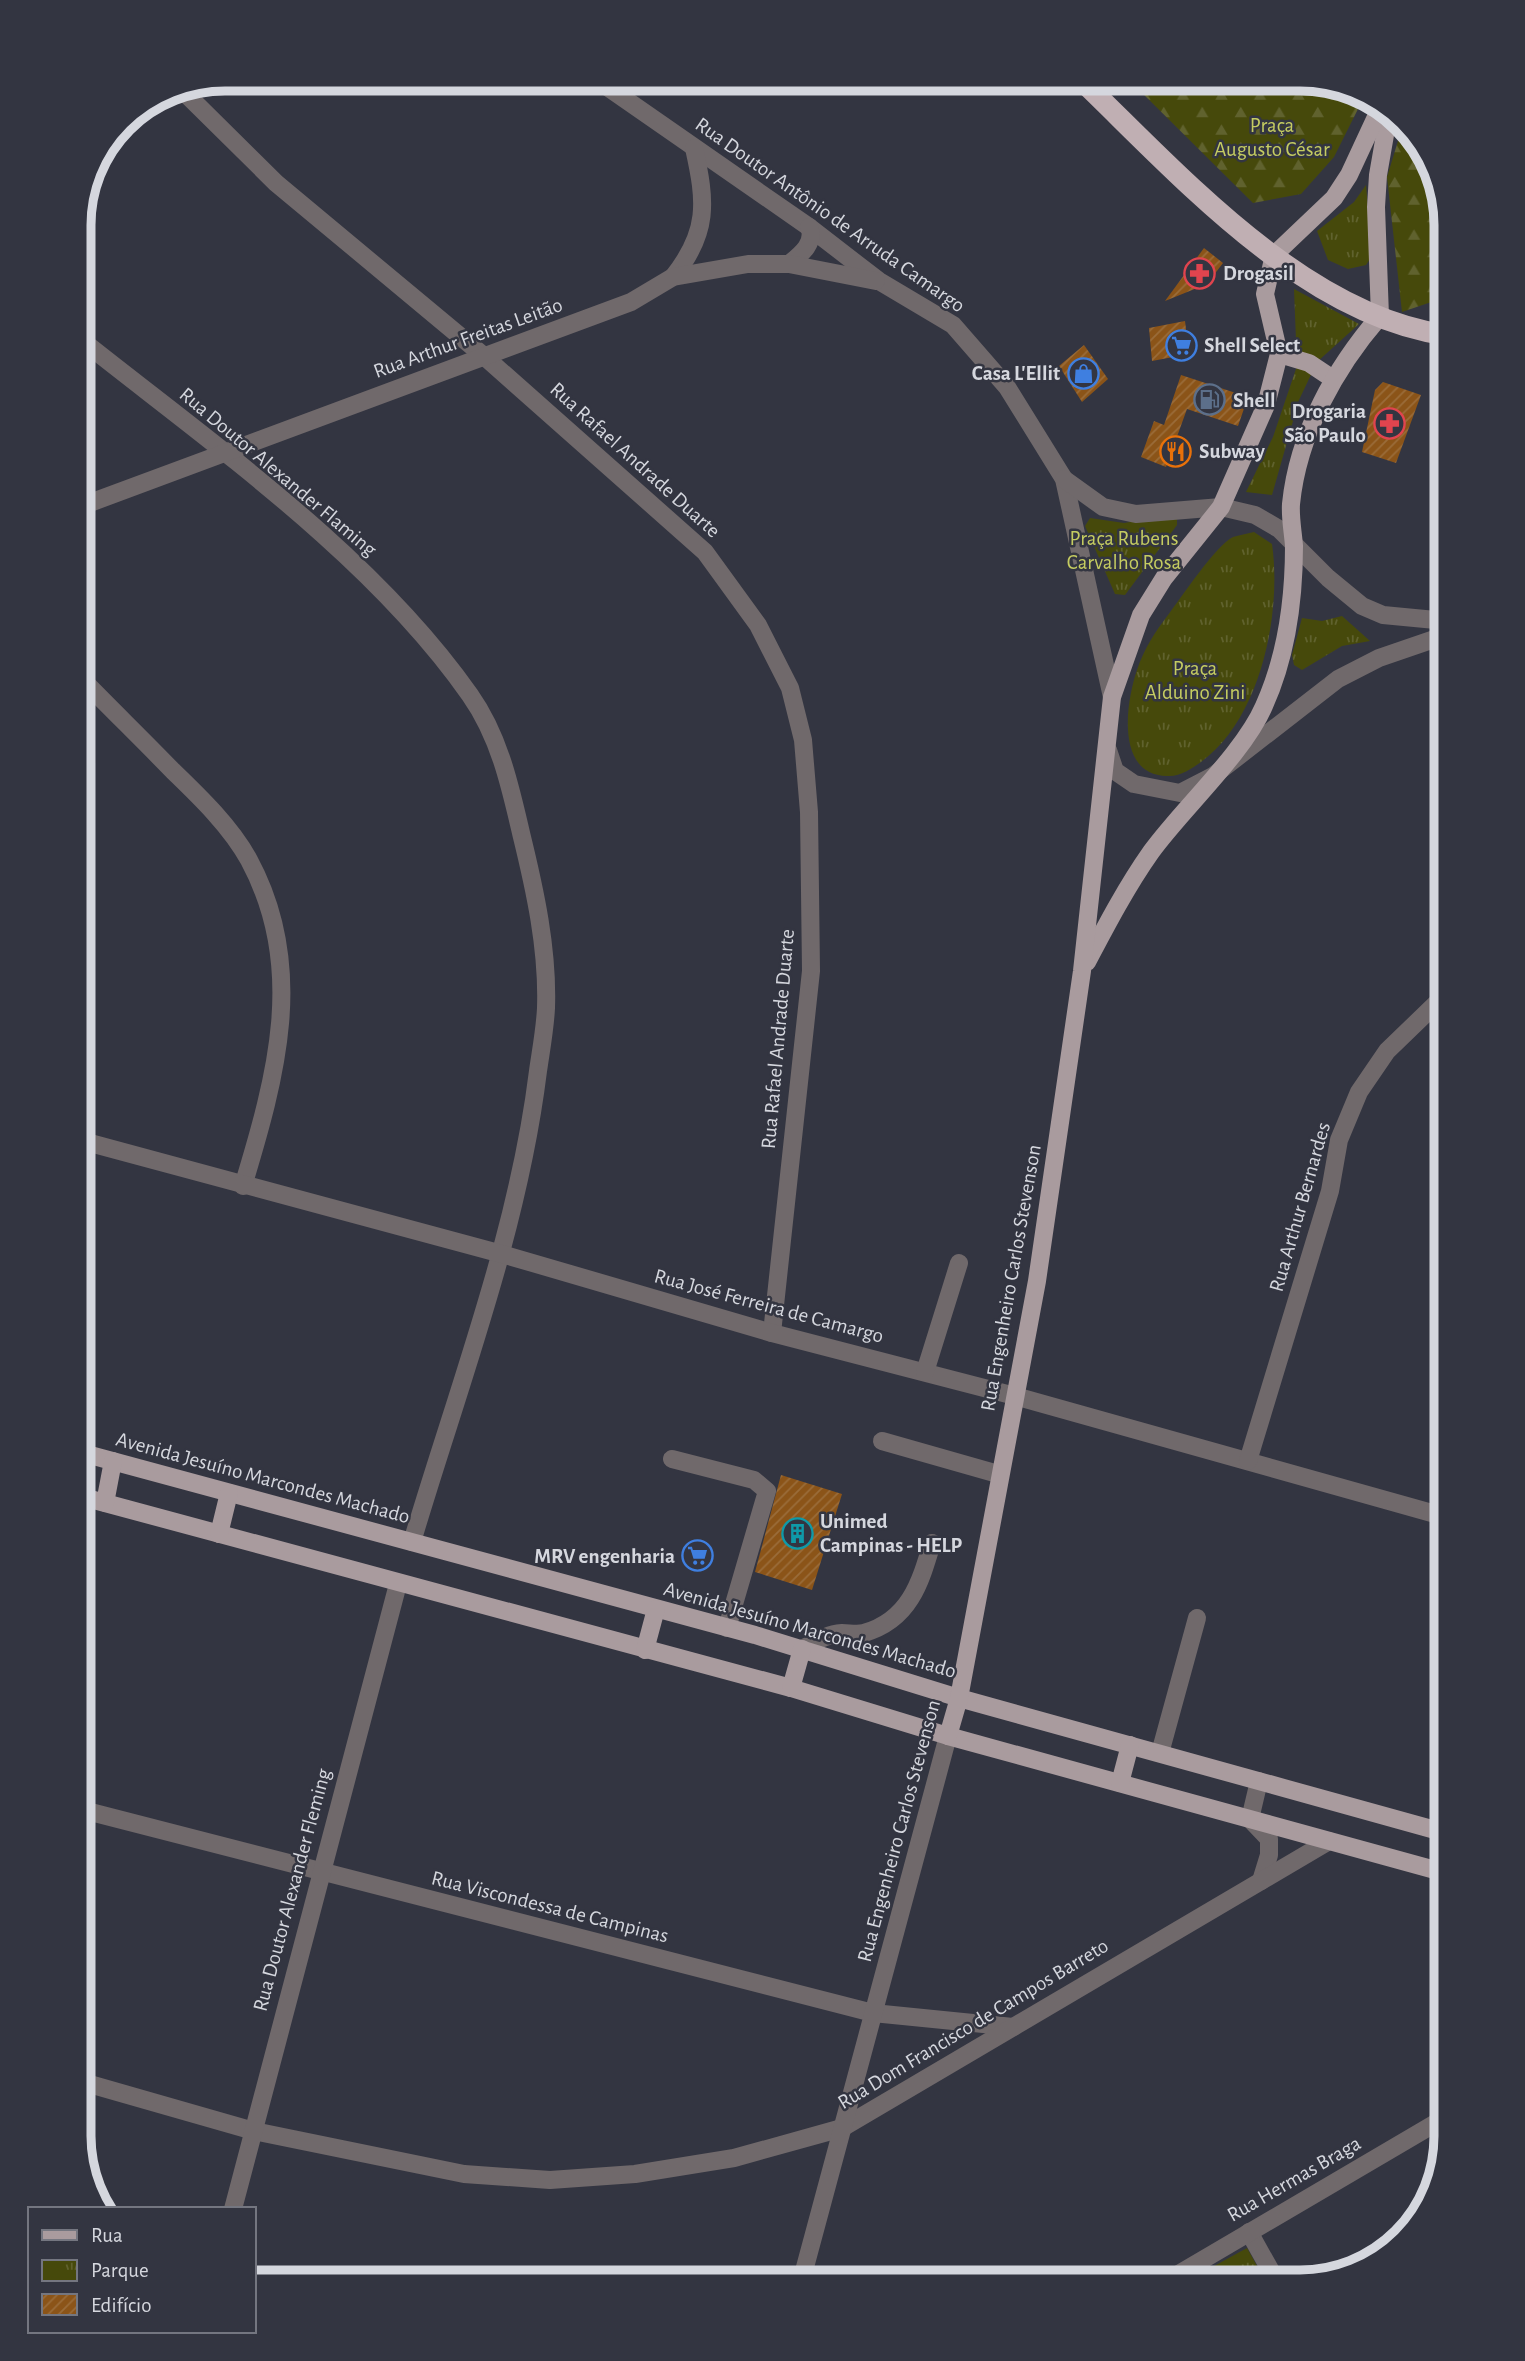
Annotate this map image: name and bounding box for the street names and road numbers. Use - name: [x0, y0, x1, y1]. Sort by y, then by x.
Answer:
- street label: Rua Doutor Antônio de Arruda Camargo: [691, 114, 969, 316]
- street label: Rua Arthur Freitas Leitão: [371, 294, 565, 382]
- street label: Rua Rafael Andrade Duarte: [546, 378, 724, 542]
- street label: Rua Doutor Alexander Flaming: [175, 384, 381, 561]
- street label: Rua Rafael Andrade Duarte: [758, 928, 798, 1150]
- street label: Rua Arthur Bernardes: [1266, 1120, 1334, 1294]
- street label: Rua Engenheiro Carlos Stevenson: [977, 1143, 1045, 1413]
- street label: Rua José Ferreira de Camargo: [652, 1265, 886, 1347]
- street label: Avenida Jesuíno Marcondes Machado: [114, 1429, 412, 1527]
- street label: Avenida Jesuíno Marcondes Machado: [661, 1578, 959, 1682]
- street label: Rua Engenheiro Carlos Stevenson: [854, 1698, 944, 1964]
- street label: Rua Doutor Alexander Fleming: [249, 1766, 335, 2014]
- street label: Rua Viscondessa de Campinas: [429, 1867, 671, 1947]
- street label: Rua Dom Francisco de Campos Barreto: [834, 1935, 1112, 2113]
- street label: Rua Hermas Braga: [1224, 2132, 1365, 2226]

